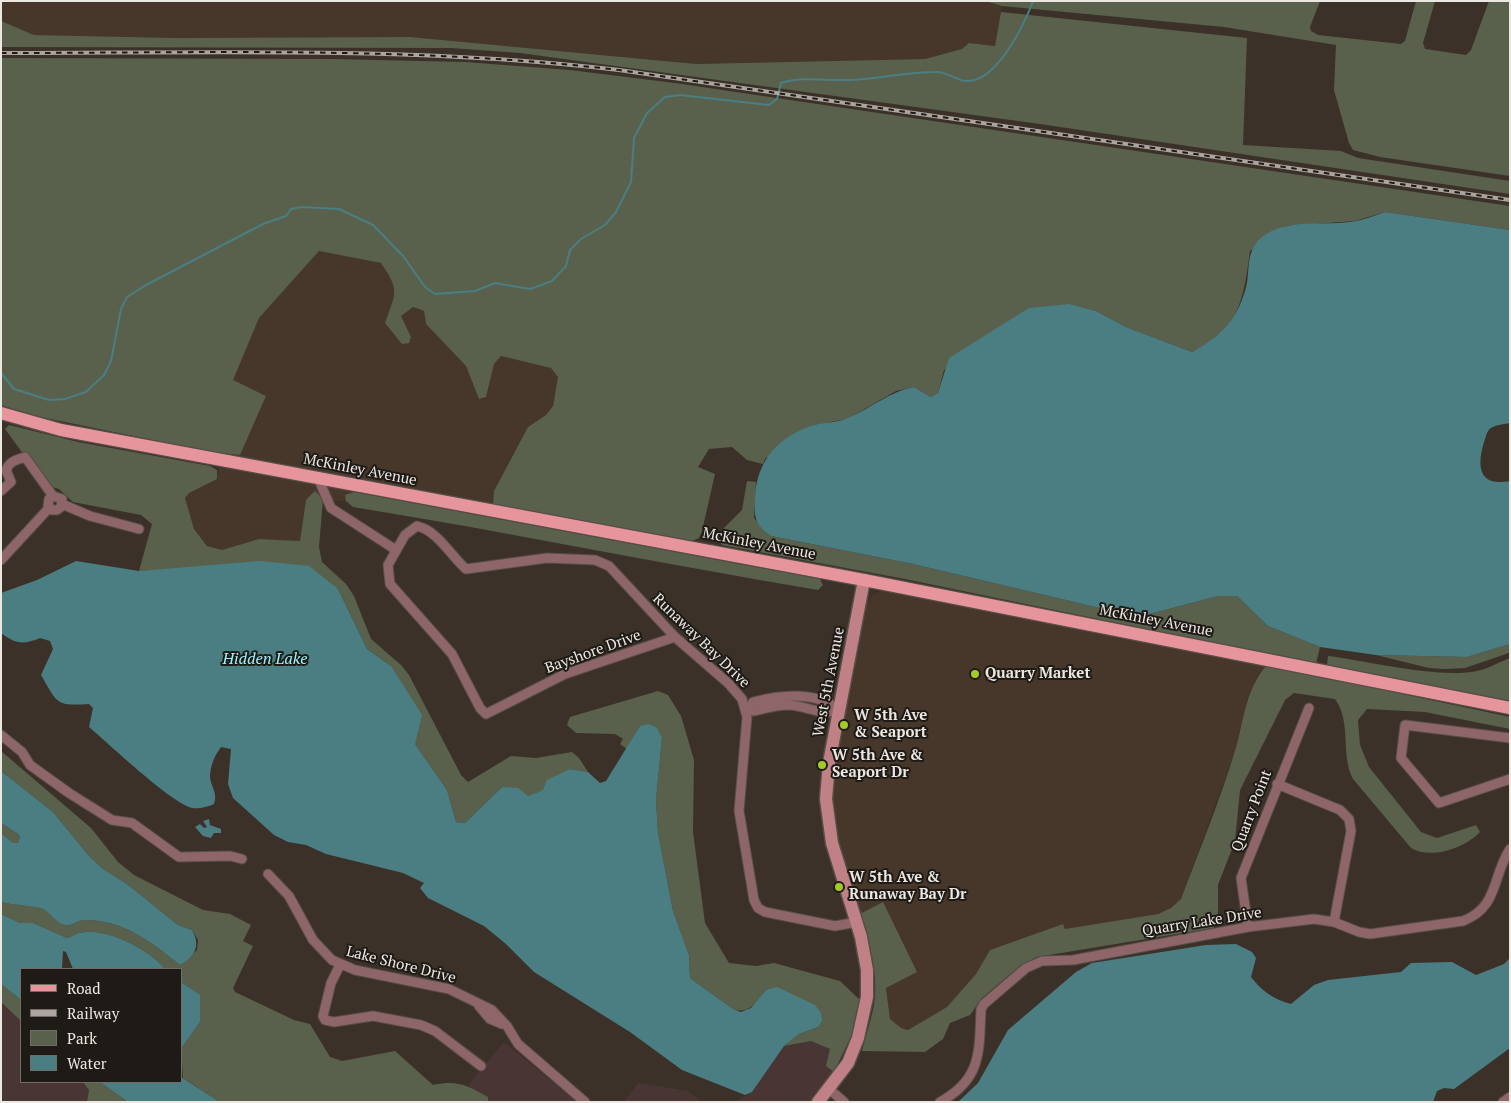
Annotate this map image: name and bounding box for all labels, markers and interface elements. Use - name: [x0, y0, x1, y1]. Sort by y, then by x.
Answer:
- street label: McKinley Avenue: [302, 450, 418, 490]
- street label: McKinley Avenue: [701, 524, 817, 564]
- street label: Runaway Bay Drive: [649, 590, 753, 692]
- street label: McKinley Avenue: [1098, 601, 1214, 641]
- street label: Bayshore Drive: [543, 626, 643, 678]
- street label: West 5th Avenue: [810, 626, 848, 738]
- water label: Hidden Lake: [223, 649, 307, 669]
- place label: Quarry Market: [985, 665, 1090, 683]
- marker: Quarry Market: [969, 668, 981, 680]
- place label: W 5th Ave & Seaport: [854, 707, 927, 742]
- marker: W 5th Ave & Seaport: [838, 719, 850, 731]
- place label: W 5th Ave & Seaport Dr: [832, 747, 923, 782]
- marker: W 5th Ave & Seaport Dr: [816, 759, 828, 771]
- street label: Quarry Point: [1228, 768, 1276, 854]
- place label: W 5th Ave & Runaway Bay Dr: [849, 869, 966, 904]
- marker: W 5th Ave & Runaway Bay Dr: [833, 881, 845, 893]
- street label: Quarry Lake Drive: [1141, 904, 1263, 940]
- street label: Lake Shore Drive: [344, 943, 458, 987]
- legend: [20, 968, 182, 1083]
- text: Road: [67, 978, 100, 998]
- text: Railway: [67, 1003, 119, 1023]
- text: Park: [67, 1028, 97, 1048]
- text: Water: [67, 1053, 106, 1073]

